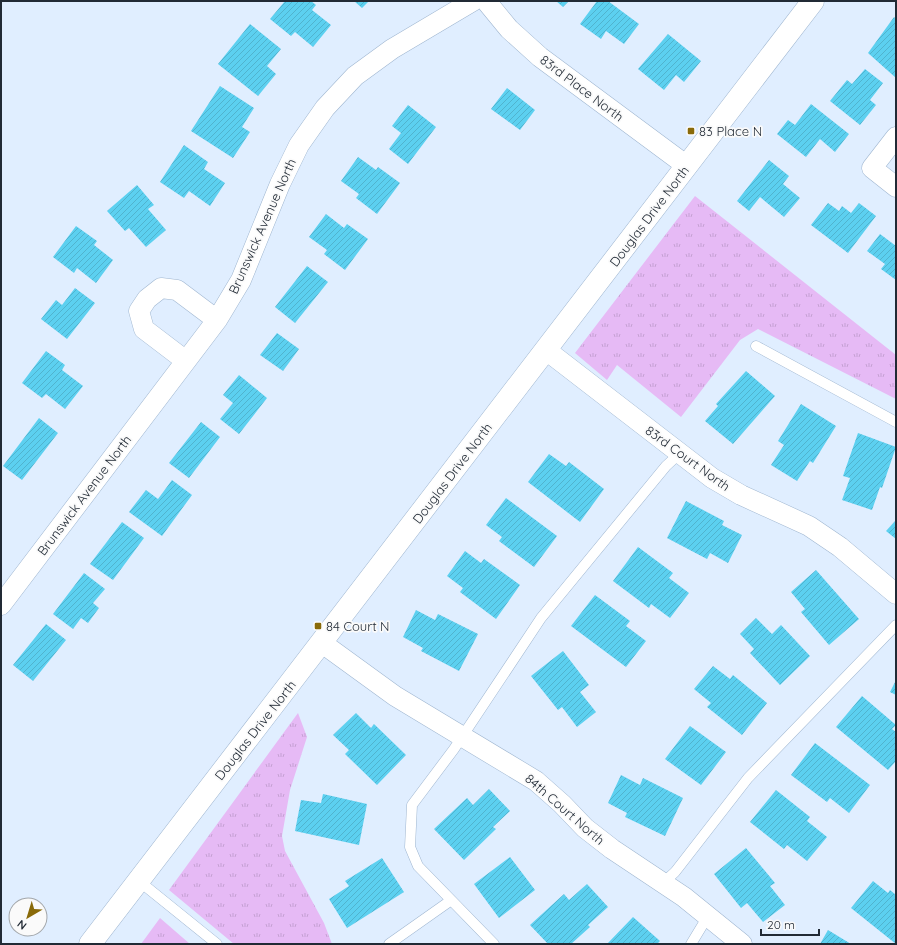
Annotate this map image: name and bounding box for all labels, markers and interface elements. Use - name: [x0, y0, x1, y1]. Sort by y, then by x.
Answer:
- street label: 83rd Place North: [537, 51, 627, 125]
- place label: 83 Place N: [699, 123, 762, 139]
- marker: 83 Place N: [686, 126, 696, 136]
- street label: Brunswick Avenue North: [225, 156, 299, 296]
- street label: Douglas Drive North: [606, 162, 692, 270]
- street label: Douglas Drive North: [409, 419, 495, 527]
- street label: 83rd Court North: [643, 422, 733, 494]
- street label: Brunswick Avenue North: [34, 432, 134, 558]
- place label: 84 Court N: [326, 618, 390, 634]
- marker: 84 Court N: [313, 621, 323, 631]
- street label: Douglas Drive North: [211, 677, 299, 783]
- street label: 84th Court North: [522, 770, 608, 848]
- north arrow: [8, 897, 48, 937]
- scale bar: [761, 911, 819, 937]
- text: N: [14, 917, 29, 933]
- text: 20 m: [767, 917, 795, 932]

